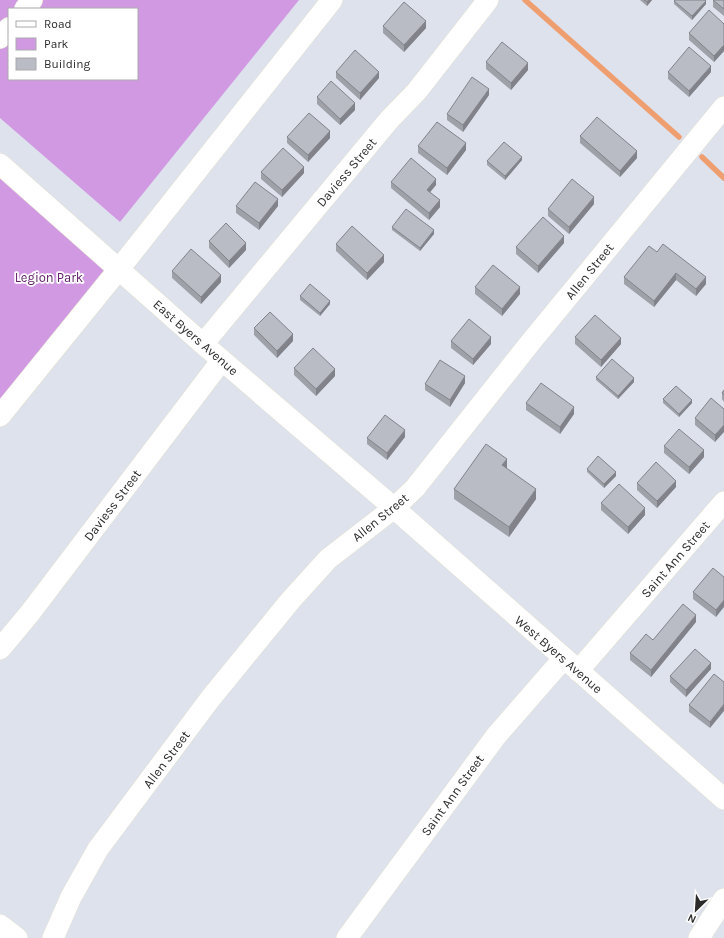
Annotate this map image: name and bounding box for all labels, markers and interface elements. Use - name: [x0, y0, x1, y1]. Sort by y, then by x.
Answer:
- legend: [8, 8, 138, 80]
- text: Road: [44, 17, 72, 31]
- text: Park: [44, 37, 69, 51]
- text: Building: [44, 57, 91, 71]
- street label: Daviess Street: [313, 135, 380, 210]
- street label: Allen Street: [562, 240, 617, 302]
- park label: Legion Park: [15, 270, 83, 285]
- street label: East Byers Avenue: [150, 296, 241, 379]
- street label: Daviess Street: [81, 467, 144, 544]
- street label: Allen Street: [349, 490, 412, 545]
- street label: Saint Ann Street: [638, 518, 713, 601]
- street label: West Byers Avenue: [512, 612, 606, 697]
- street label: Allen Street: [140, 728, 193, 791]
- street label: Saint Ann Street: [418, 752, 487, 839]
- north arrow: [676, 890, 716, 930]
- text: N: [686, 911, 698, 926]

